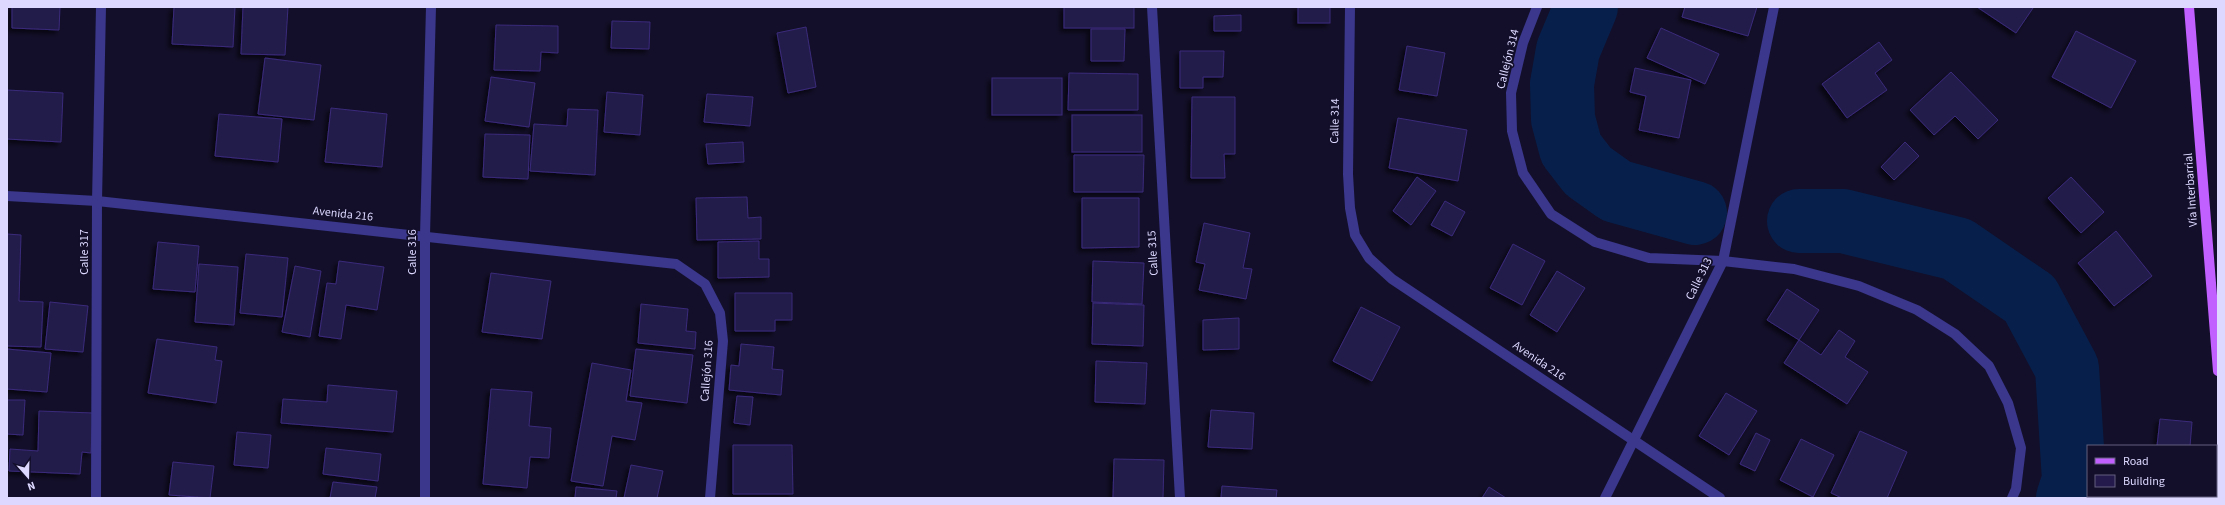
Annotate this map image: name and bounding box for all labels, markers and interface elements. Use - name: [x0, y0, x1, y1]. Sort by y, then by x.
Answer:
- street label: Callejón 314: [1492, 27, 1524, 91]
- street label: Calle 314: [1326, 98, 1344, 144]
- street label: Vía Interbarrial: [2180, 152, 2202, 228]
- street label: Avenida 216: [312, 202, 374, 226]
- street label: Calle 317: [76, 229, 93, 275]
- street label: Calle 316: [404, 229, 421, 275]
- street label: Calle 315: [1143, 230, 1163, 276]
- street label: Calle 313: [1681, 255, 1717, 303]
- street label: Avenida 216: [1509, 337, 1569, 385]
- street label: Callejón 316: [696, 340, 718, 402]
- legend: [2087, 445, 2217, 497]
- text: Road: [2123, 453, 2149, 470]
- north arrow: [8, 457, 48, 497]
- text: Building: [2123, 473, 2165, 490]
- text: N: [25, 478, 37, 494]

